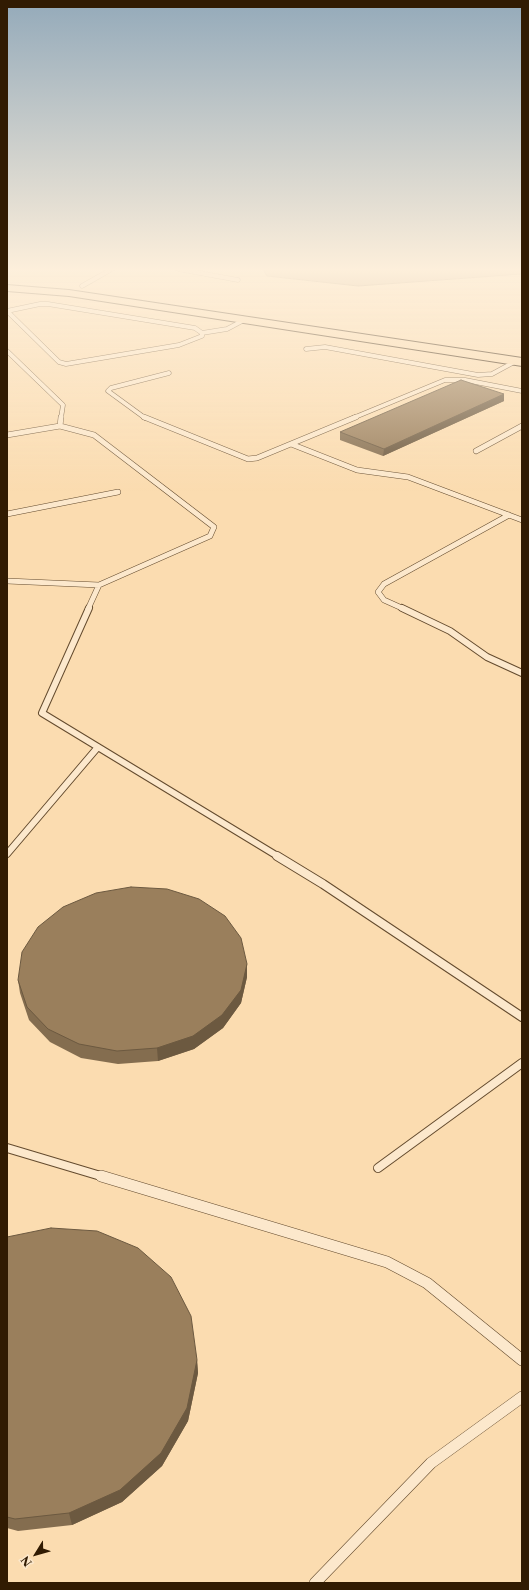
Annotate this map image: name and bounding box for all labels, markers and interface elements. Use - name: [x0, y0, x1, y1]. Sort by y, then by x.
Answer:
- north arrow: [16, 1534, 56, 1574]
- text: N: [18, 1553, 35, 1569]

